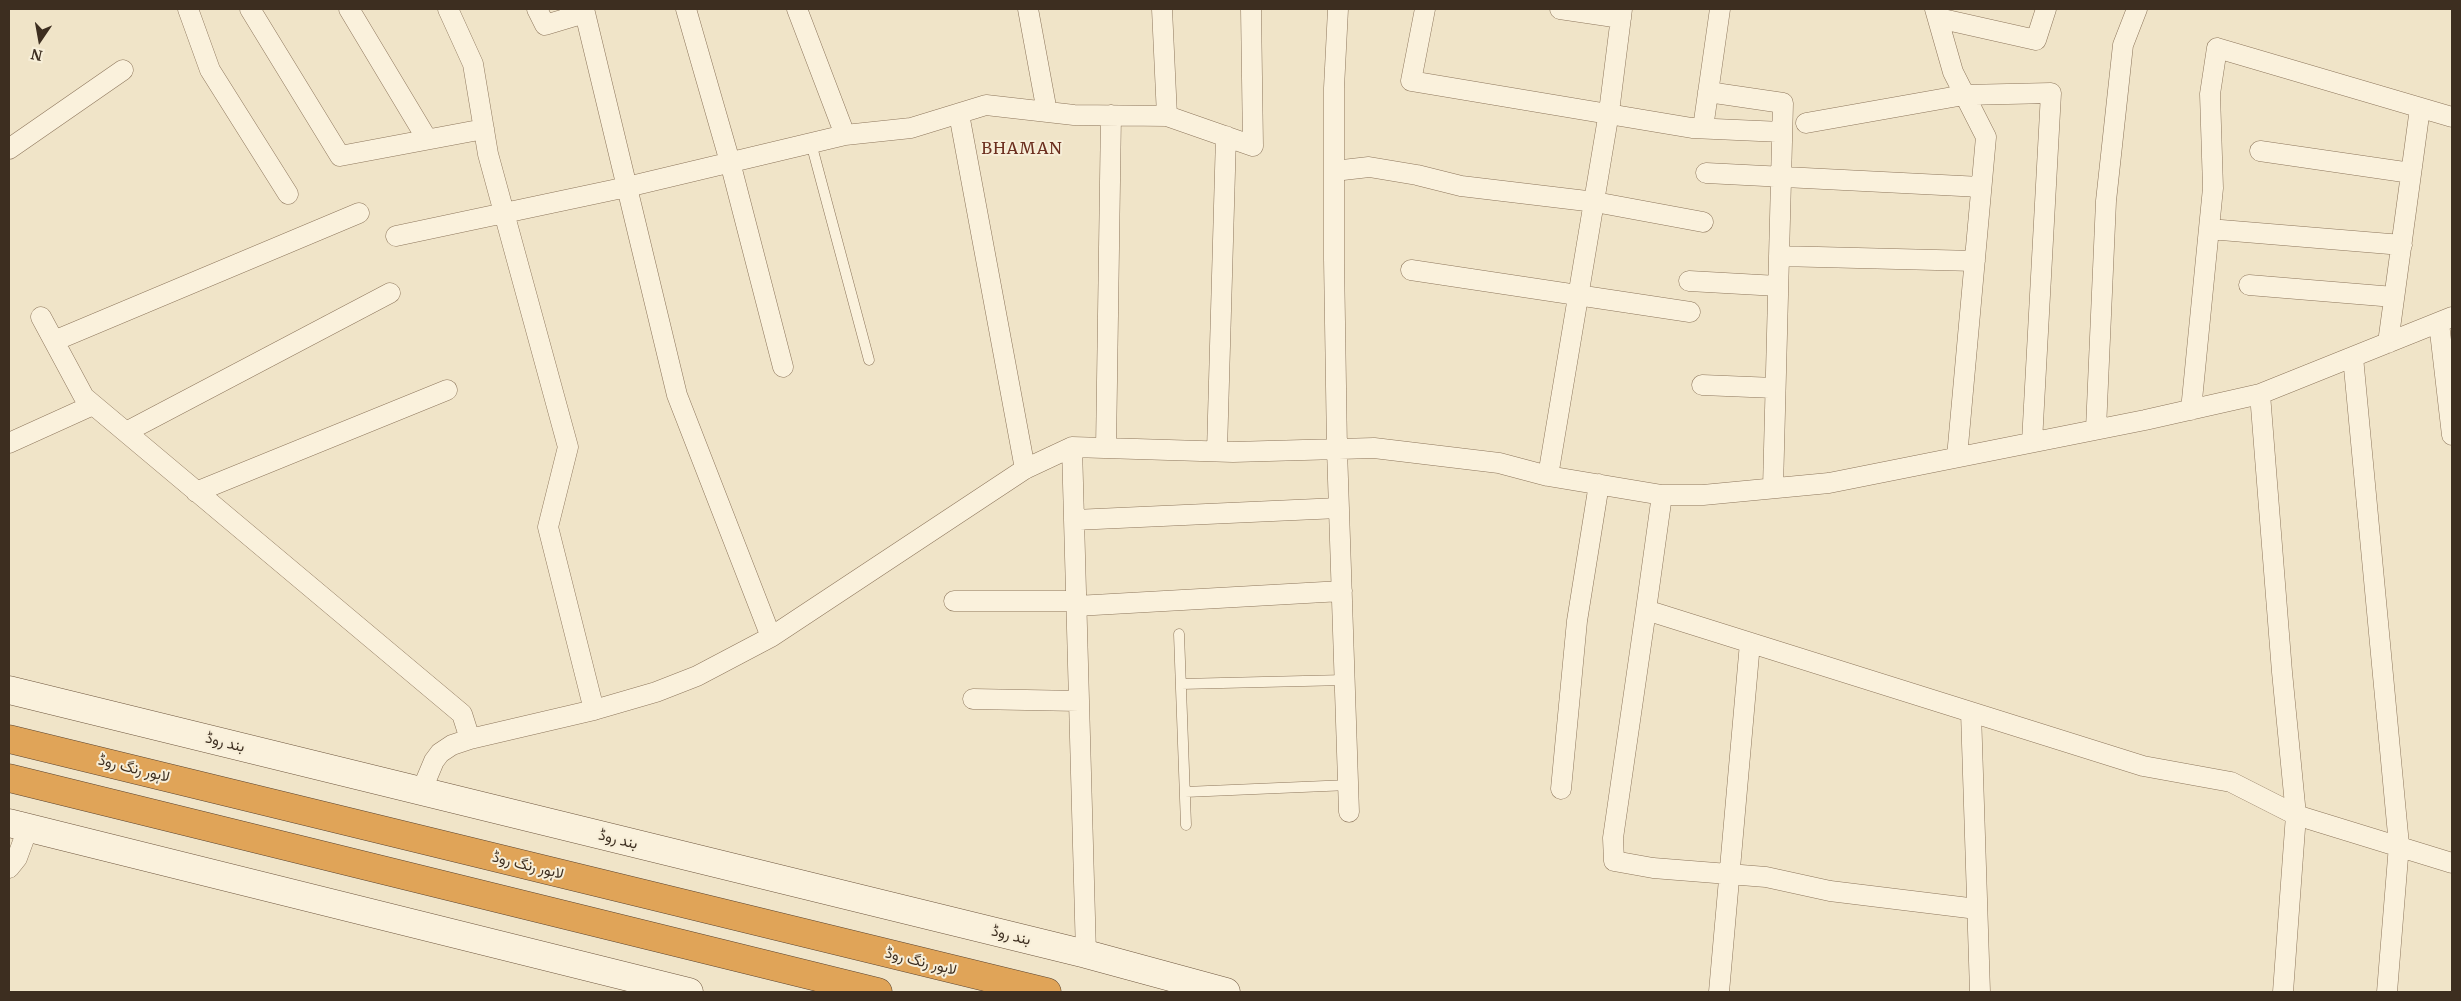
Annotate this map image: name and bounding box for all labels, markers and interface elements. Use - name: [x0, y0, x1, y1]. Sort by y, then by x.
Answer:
- north arrow: [15, 15, 65, 65]
- text: N: [30, 45, 44, 65]
- district label: BHAMAN: [981, 139, 1063, 159]
- street label: بند روڈ: [204, 729, 246, 757]
- street label: لاہور رنگ روڈ: [96, 751, 172, 787]
- street label: بند روڈ: [597, 826, 639, 854]
- street label: لاہور رنگ روڈ: [490, 848, 566, 884]
- street label: بند روڈ: [990, 922, 1032, 950]
- street label: لاہور رنگ روڈ: [883, 944, 959, 980]

